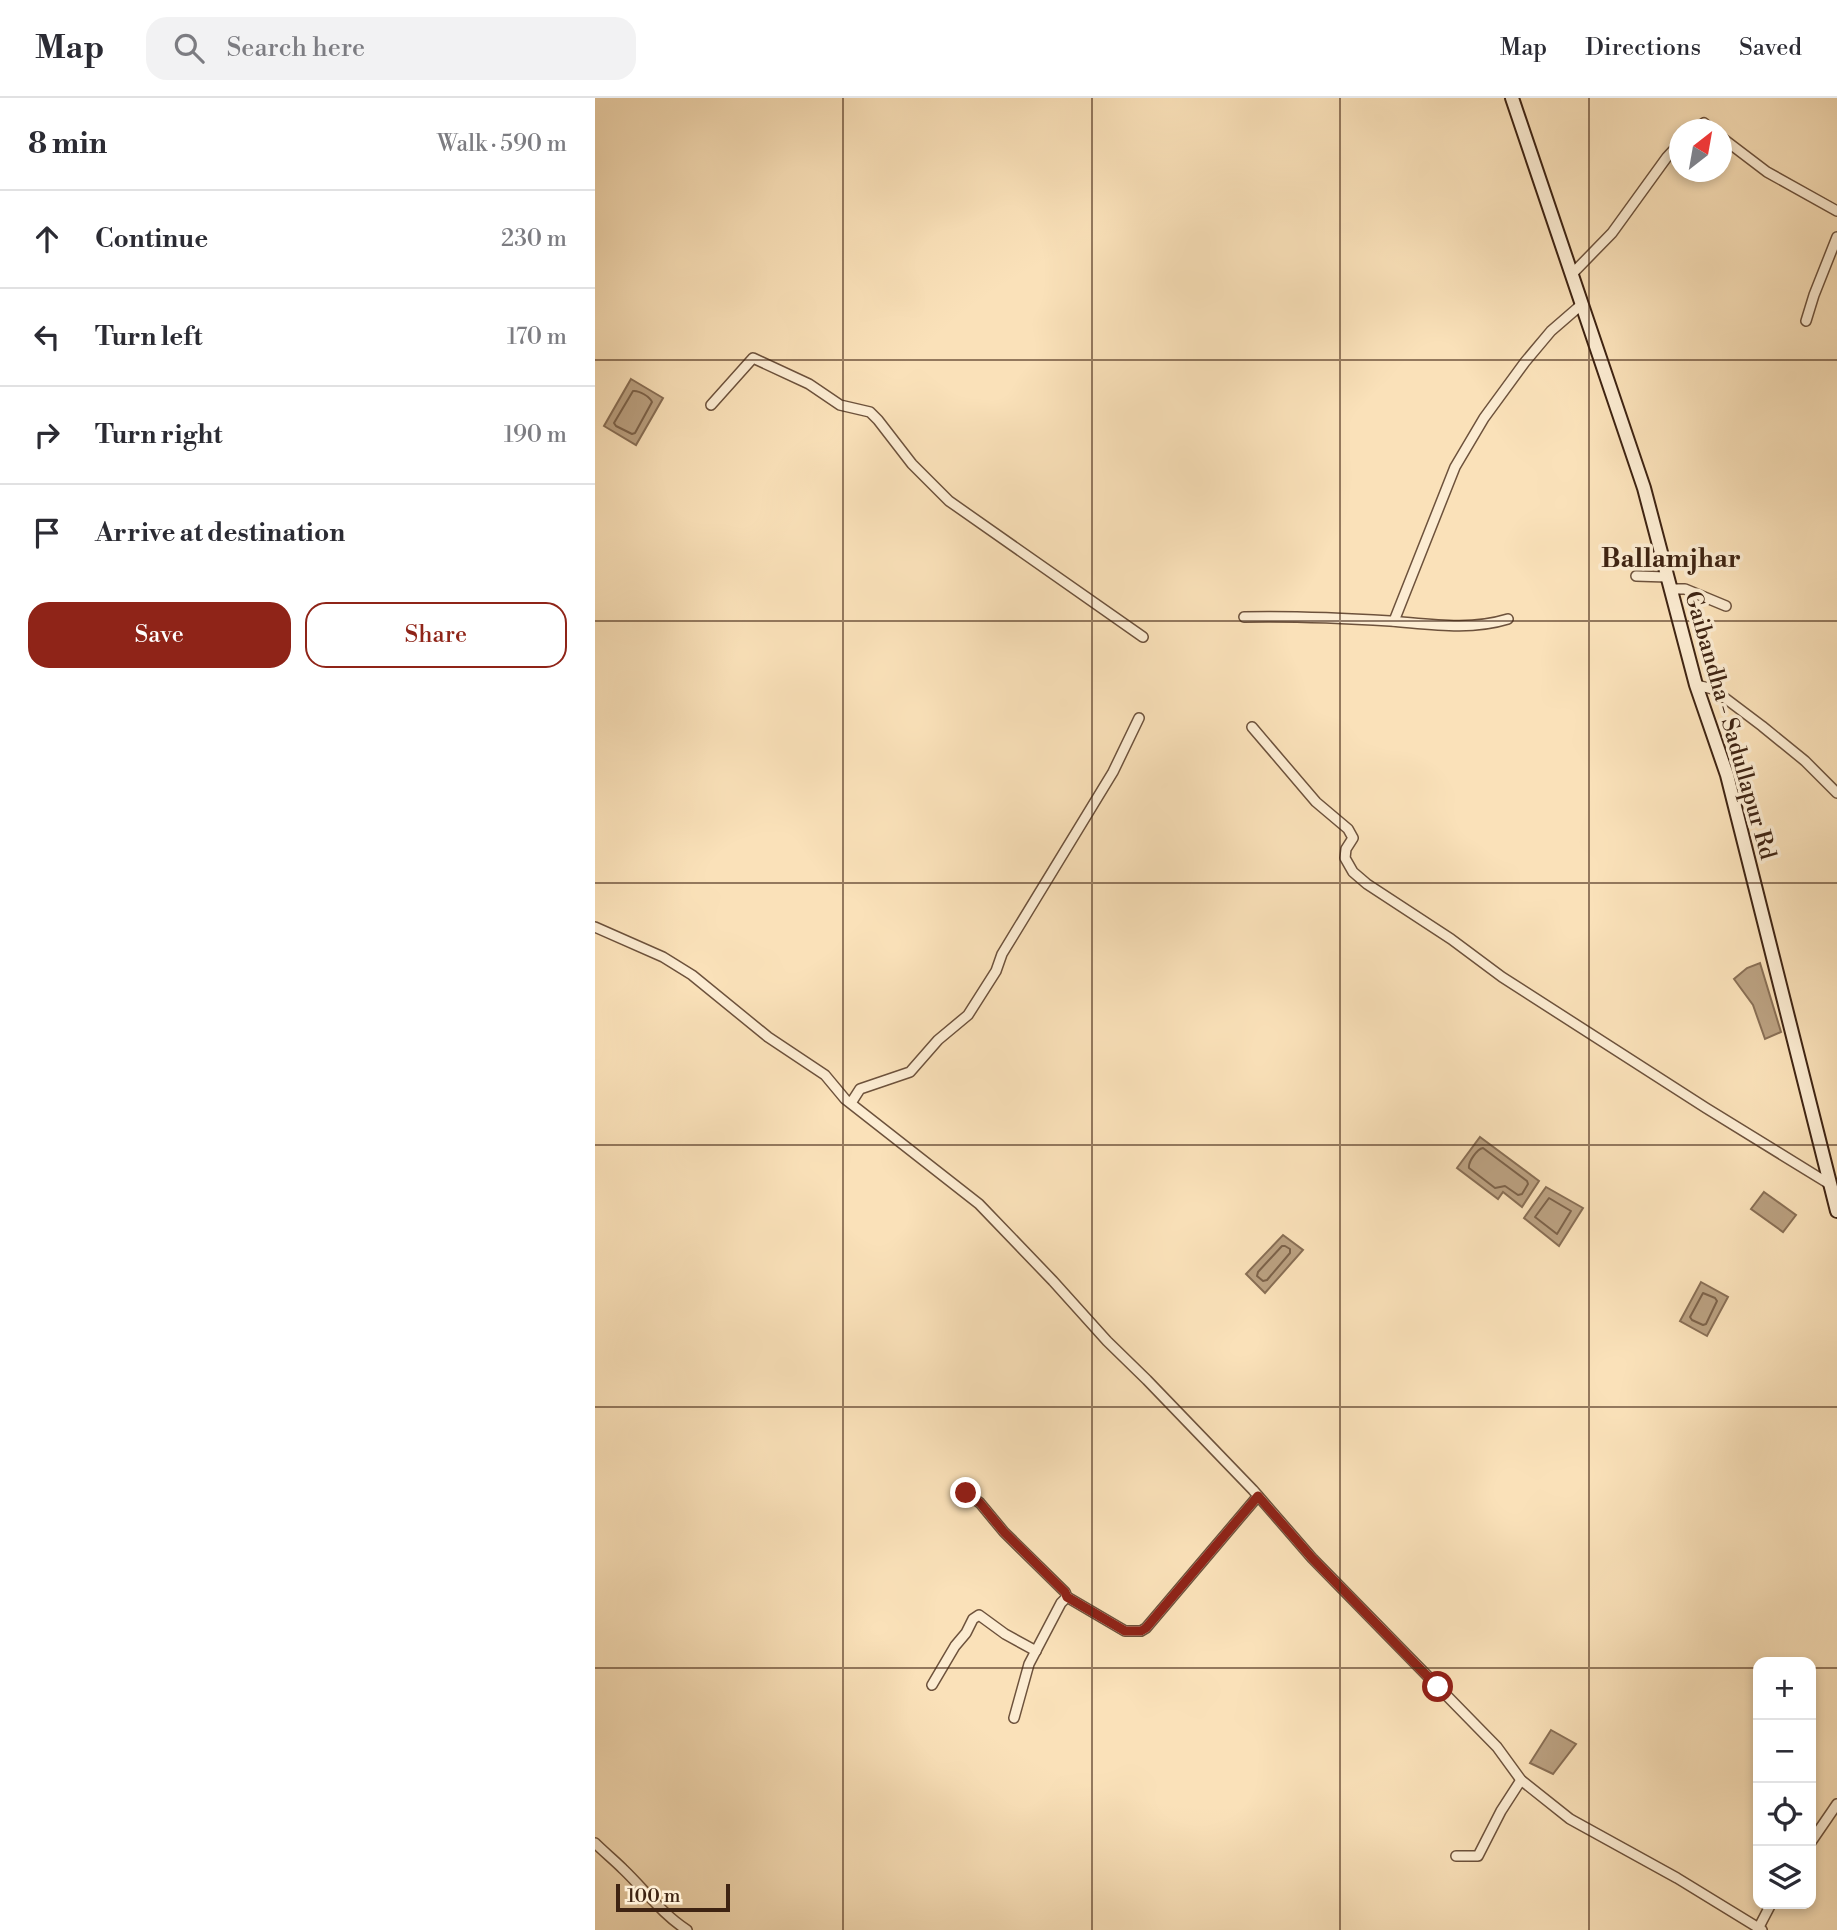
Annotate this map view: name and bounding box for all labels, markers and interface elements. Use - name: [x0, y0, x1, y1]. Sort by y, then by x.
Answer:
- search box: [146, 17, 636, 80]
- text: Map: [35, 28, 104, 69]
- icon: search: [170, 29, 208, 67]
- text: Search here: [226, 32, 365, 64]
- text: Map: [1500, 33, 1547, 63]
- text: Directions: [1585, 33, 1701, 63]
- text: Saved: [1739, 33, 1802, 63]
- north arrow: [1669, 119, 1732, 182]
- text: 8 min: [28, 125, 107, 163]
- text: Walk · 590 m: [437, 130, 567, 158]
- icon: ahead: [28, 220, 66, 258]
- text: Continue: [95, 223, 208, 255]
- text: 230 m: [501, 225, 567, 253]
- icon: left: [28, 318, 66, 356]
- text: Turn left: [95, 321, 203, 353]
- text: 170 m: [507, 323, 567, 351]
- icon: right: [28, 416, 66, 454]
- text: Turn right: [95, 419, 223, 451]
- text: 190 m: [504, 421, 567, 449]
- icon: arrive: [28, 514, 66, 552]
- text: Arrive at destination: [95, 517, 345, 549]
- district label: Ballamjhar: [1601, 543, 1741, 575]
- street label: Gaibandha - Sadullapur Rd: [1678, 588, 1782, 863]
- button: Save: [28, 602, 291, 668]
- button: Share: [305, 602, 567, 668]
- route end: [950, 1477, 981, 1508]
- map controls: [1753, 1657, 1816, 1909]
- button: +: [1753, 1657, 1816, 1720]
- route start: [1422, 1671, 1453, 1702]
- button: −: [1753, 1720, 1816, 1783]
- button: locate: [1753, 1783, 1816, 1846]
- button: layers: [1753, 1846, 1816, 1909]
- scale bar: [616, 1881, 730, 1913]
- text: 100 m: [627, 1884, 680, 1908]

